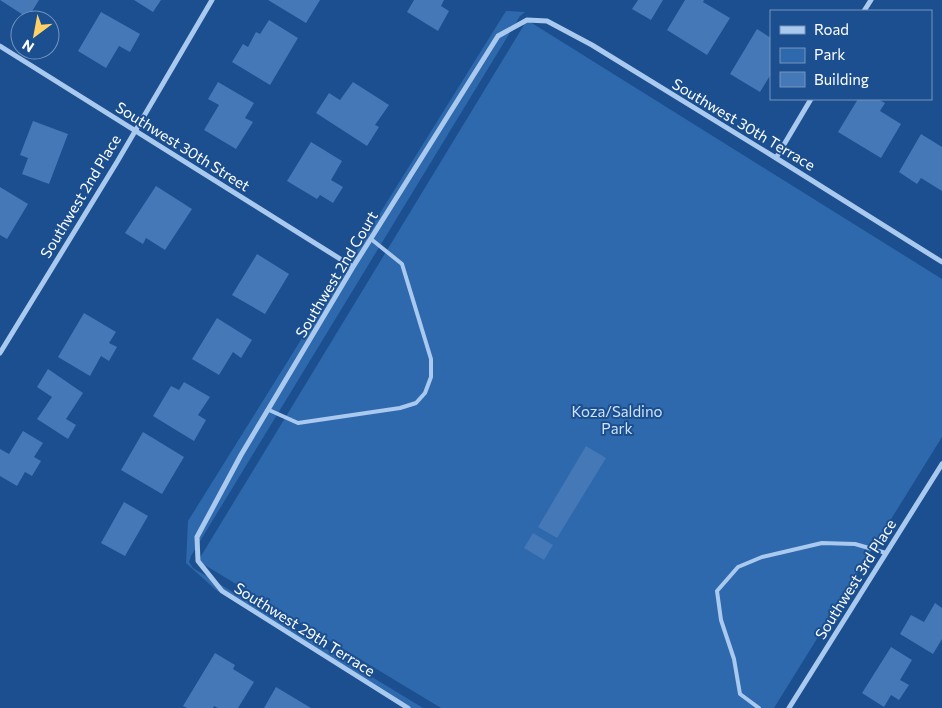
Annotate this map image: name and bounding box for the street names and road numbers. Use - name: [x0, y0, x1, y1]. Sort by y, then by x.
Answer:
- street label: Southwest 30th Terrace: [669, 74, 819, 174]
- street label: Southwest 30th Street: [113, 97, 253, 195]
- street label: Southwest 2nd Place: [36, 131, 124, 261]
- street label: Southwest 2nd Court: [291, 207, 381, 341]
- street label: Southwest 3rd Place: [811, 515, 899, 642]
- street label: Southwest 29th Terrace: [231, 578, 379, 680]

